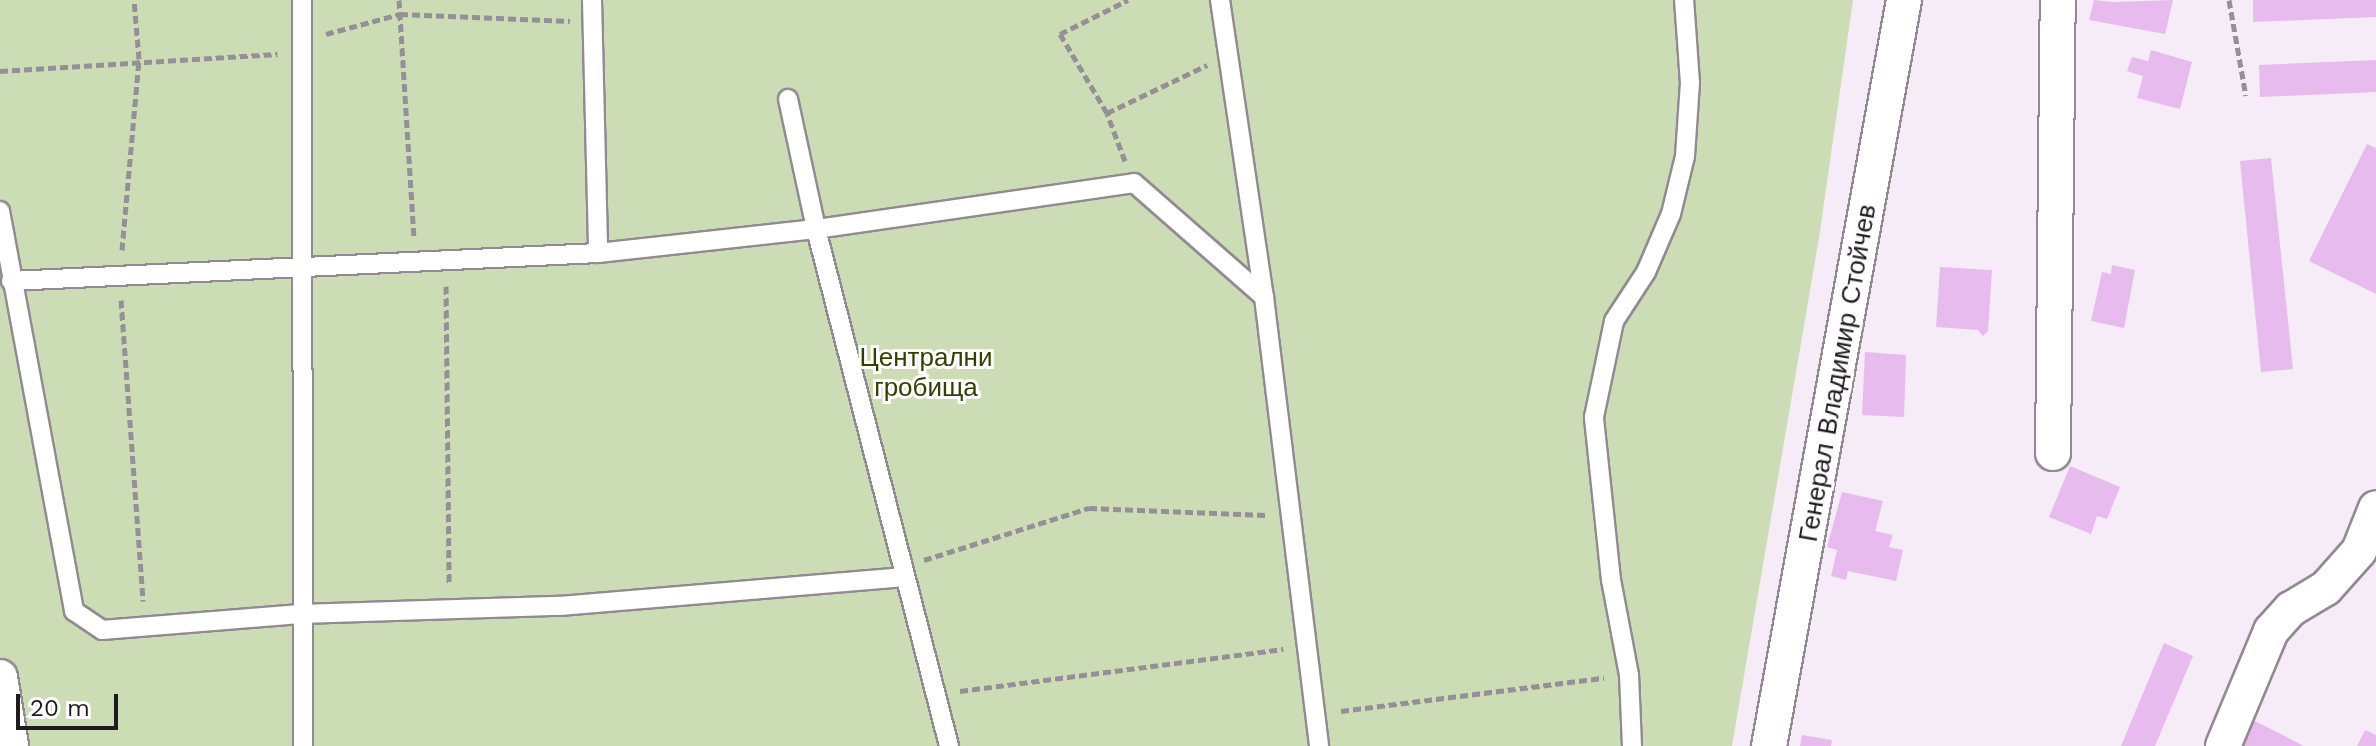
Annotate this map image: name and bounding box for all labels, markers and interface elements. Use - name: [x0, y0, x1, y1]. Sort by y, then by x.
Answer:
- street label: Генерал Владимир Стойчев: [1793, 202, 1883, 544]
- park label: Централни гробища: [860, 342, 992, 404]
- scale bar: [20, 678, 122, 728]
- text: 20 m: [30, 694, 90, 722]

